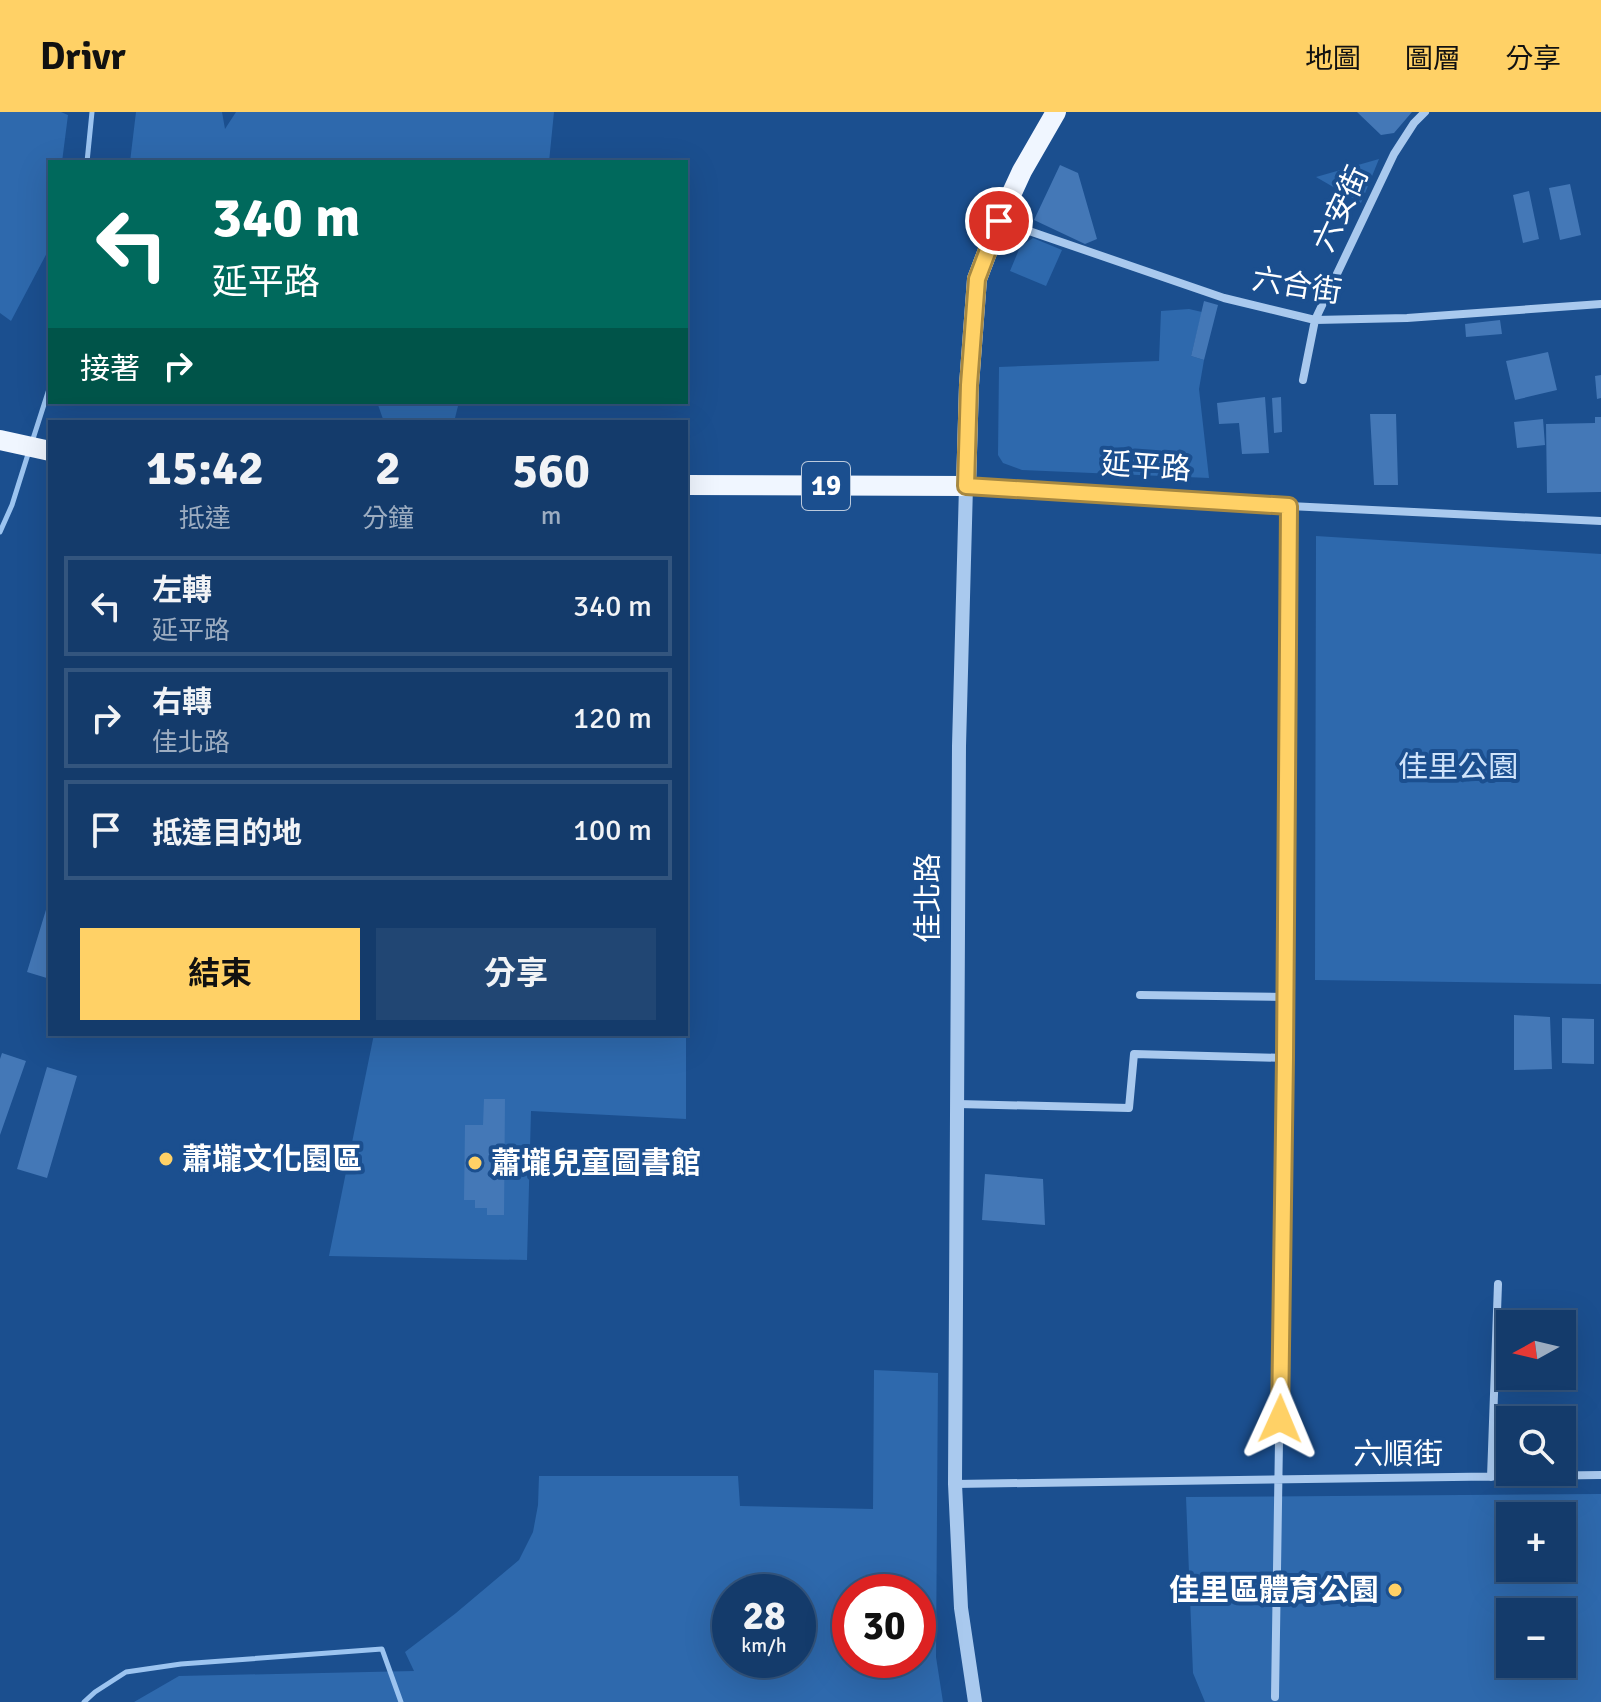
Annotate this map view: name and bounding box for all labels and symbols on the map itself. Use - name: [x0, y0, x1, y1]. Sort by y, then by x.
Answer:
- street label: 六安街: [1305, 160, 1377, 258]
- pin: [965, 187, 1033, 255]
- street label: 六合街: [1250, 261, 1344, 311]
- street label: 延平路: [1100, 445, 1192, 489]
- road number: 19: [802, 462, 850, 510]
- park label: 佳里公園: [1398, 749, 1518, 786]
- street label: 佳北路: [910, 853, 947, 943]
- place label: 蕭壠文化園區: [182, 1141, 362, 1178]
- place label: 蕭壠兒童圖書館: [491, 1145, 701, 1182]
- marker: 蕭壠文化園區: [157, 1150, 175, 1168]
- marker: 蕭壠兒童圖書館: [466, 1154, 484, 1172]
- north arrow: [1496, 1310, 1576, 1390]
- position arrow: [1238, 1377, 1322, 1461]
- street label: 六順街: [1353, 1436, 1443, 1473]
- place label: 佳里區體育公園: [1169, 1572, 1379, 1609]
- speed limit sign: 30: [832, 1574, 936, 1678]
- marker: 佳里區體育公園: [1386, 1581, 1404, 1599]

